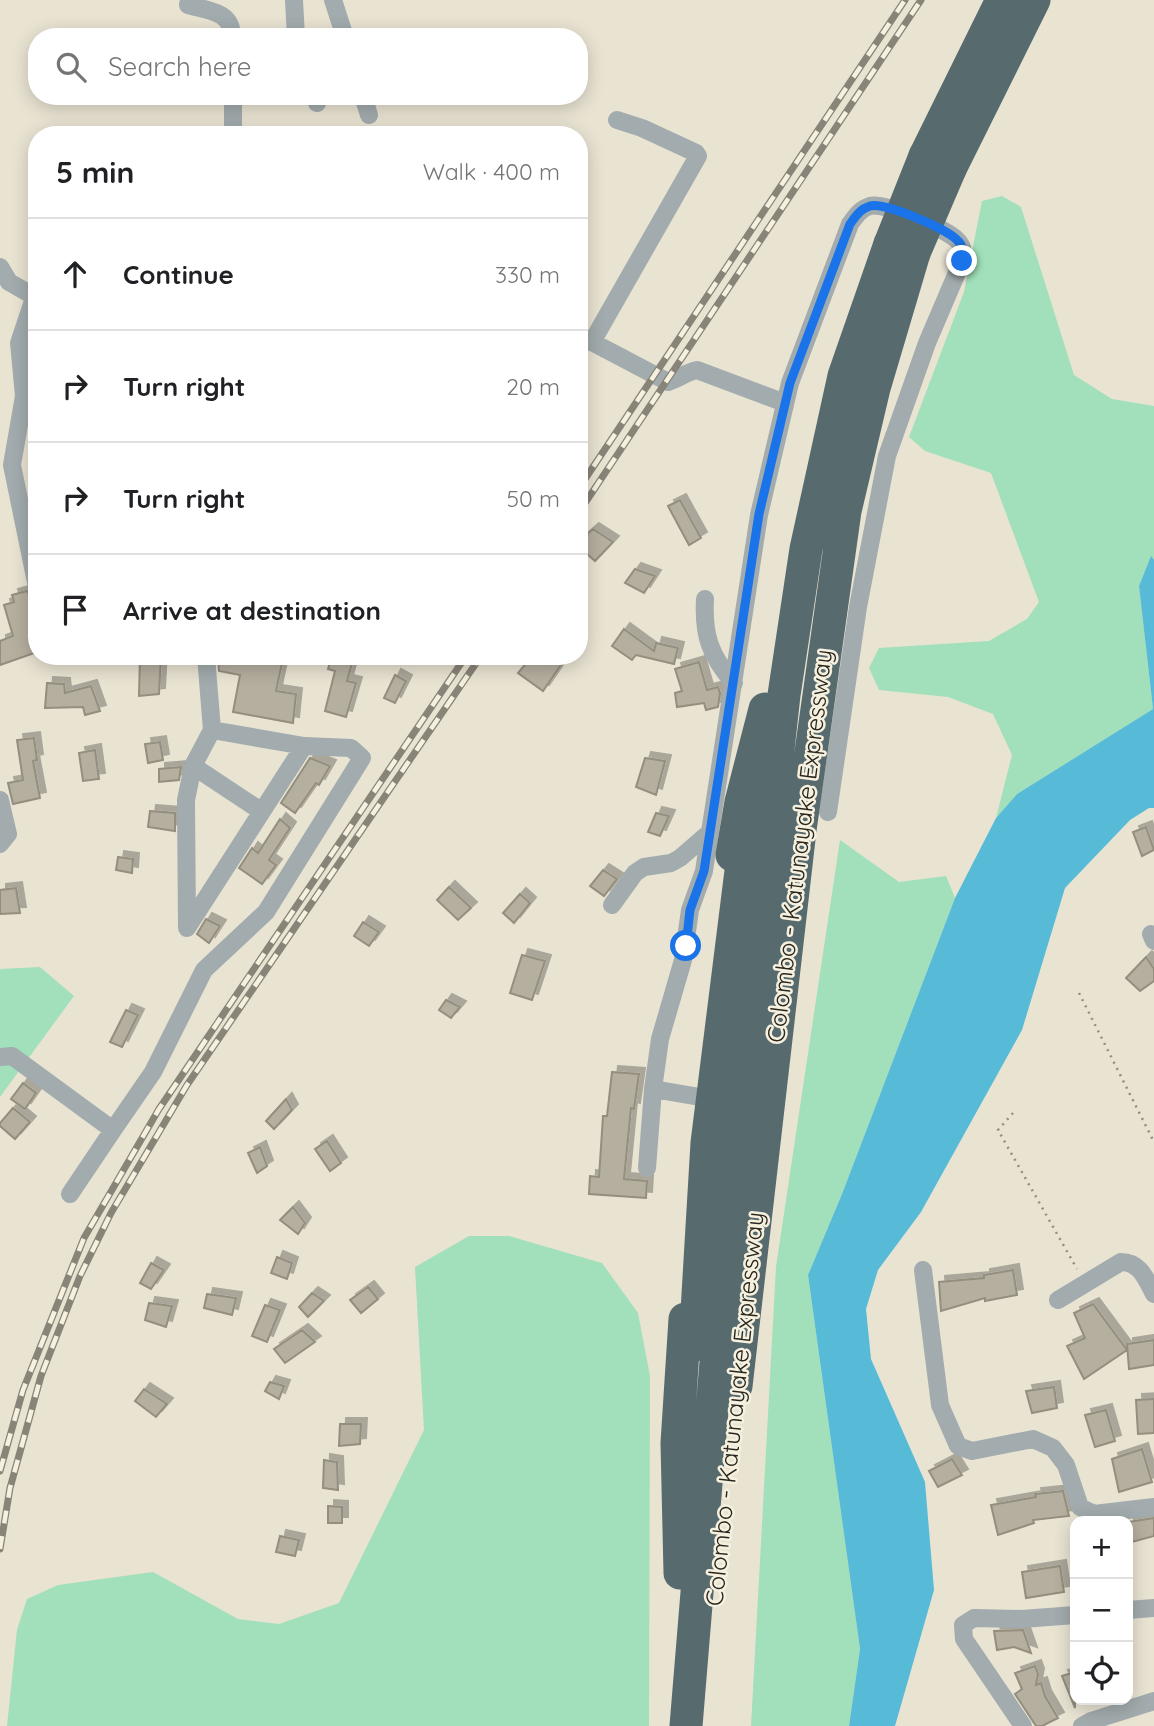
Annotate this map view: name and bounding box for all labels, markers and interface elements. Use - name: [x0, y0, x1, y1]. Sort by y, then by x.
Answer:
- search box: [28, 28, 588, 105]
- icon: search: [52, 48, 90, 86]
- text: Search here: [108, 50, 252, 83]
- text: 5 min: [56, 153, 134, 191]
- text: Walk · 400 m: [423, 157, 560, 186]
- route end: [946, 245, 977, 276]
- icon: ahead: [56, 255, 94, 293]
- text: Continue: [123, 258, 234, 291]
- text: 330 m: [495, 260, 560, 289]
- icon: right: [56, 367, 94, 405]
- text: Turn right: [123, 370, 245, 403]
- text: 20 m: [506, 372, 560, 401]
- icon: right: [56, 479, 94, 517]
- text: Turn right: [123, 482, 245, 515]
- text: 50 m: [507, 484, 560, 513]
- icon: arrive: [56, 591, 94, 629]
- text: Arrive at destination: [123, 594, 381, 627]
- street label: Colombo - Katunayake Expressway: [760, 648, 838, 1044]
- route start: [670, 930, 701, 961]
- street label: Colombo - Katunayake Expressway: [698, 1211, 770, 1607]
- map controls: [1070, 1516, 1133, 1705]
- button: +: [1070, 1516, 1133, 1579]
- button: −: [1070, 1579, 1133, 1642]
- button: locate: [1070, 1642, 1133, 1705]

